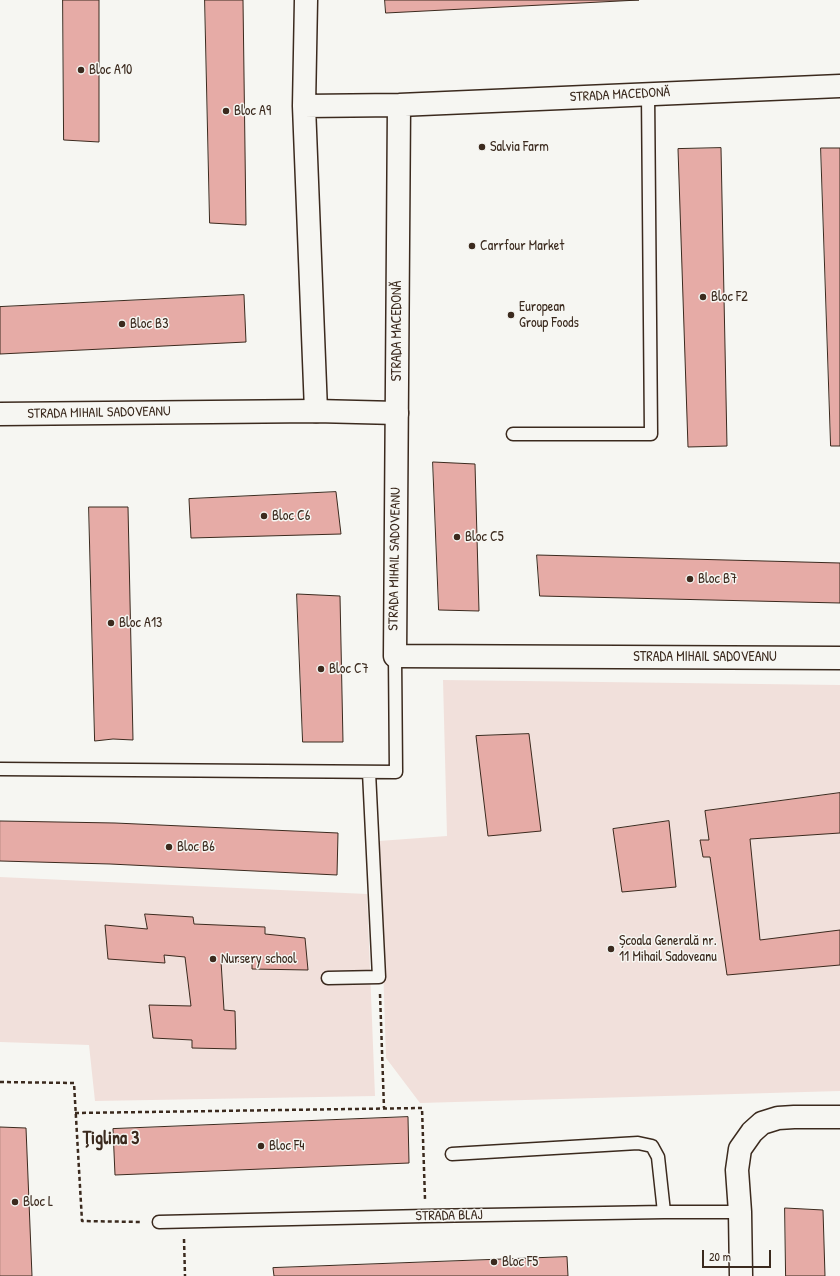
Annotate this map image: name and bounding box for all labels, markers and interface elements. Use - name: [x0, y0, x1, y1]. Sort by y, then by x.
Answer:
- place label: Bloc A10: [89, 62, 132, 78]
- marker: Bloc A10: [76, 65, 86, 75]
- street label: STRADA MACEDONĂ: [569, 84, 671, 106]
- place label: Bloc A9: [234, 103, 271, 119]
- marker: Bloc A9: [221, 106, 231, 116]
- place label: Salvia Farm: [490, 139, 549, 155]
- marker: Salvia Farm: [477, 142, 487, 152]
- place label: Carrfour Market: [480, 238, 564, 254]
- marker: Carrfour Market: [467, 241, 477, 251]
- street label: STRADA MACEDONĂ: [389, 281, 405, 381]
- place label: Bloc F2: [711, 289, 748, 305]
- marker: Bloc F2: [698, 292, 708, 302]
- place label: European Group Foods: [519, 299, 579, 332]
- marker: European Group Foods: [506, 310, 516, 320]
- place label: Bloc B3: [130, 316, 168, 332]
- marker: Bloc B3: [117, 319, 127, 329]
- street label: STRADA MIHAIL SADOVEANU: [27, 403, 171, 423]
- street label: STRADA MIHAIL SADOVEANU: [385, 487, 405, 631]
- place label: Bloc C6: [272, 508, 310, 524]
- marker: Bloc C6: [259, 511, 269, 521]
- place label: Bloc C5: [465, 529, 504, 545]
- marker: Bloc C5: [452, 532, 462, 542]
- place label: Bloc B7: [698, 571, 737, 587]
- marker: Bloc B7: [685, 574, 695, 584]
- place label: Bloc A13: [119, 615, 162, 631]
- marker: Bloc A13: [106, 618, 116, 628]
- street label: STRADA MIHAIL SADOVEANU: [633, 649, 777, 665]
- place label: Bloc C7: [329, 661, 369, 677]
- marker: Bloc C7: [316, 664, 326, 674]
- place label: Bloc B6: [177, 839, 215, 855]
- marker: Bloc B6: [164, 842, 174, 852]
- place label: Școala Generală nr. 11 Mihail Sadoveanu: [619, 933, 717, 966]
- marker: Școala Generală nr. 11 Mihail Sadoveanu: [606, 944, 616, 954]
- place label: Nursery school: [221, 951, 297, 967]
- marker: Nursery school: [208, 954, 218, 964]
- district label: Țiglina 3: [83, 1128, 139, 1150]
- place label: Bloc F4: [269, 1138, 305, 1154]
- marker: Bloc F4: [256, 1141, 266, 1151]
- place label: Bloc L: [23, 1194, 53, 1210]
- marker: Bloc L: [10, 1197, 20, 1207]
- street label: STRADA BLAJ: [415, 1207, 483, 1225]
- scale bar: [704, 1242, 773, 1268]
- text: 20 m: [709, 1248, 731, 1265]
- place label: Bloc F5: [502, 1254, 538, 1270]
- marker: Bloc F5: [489, 1257, 499, 1267]

